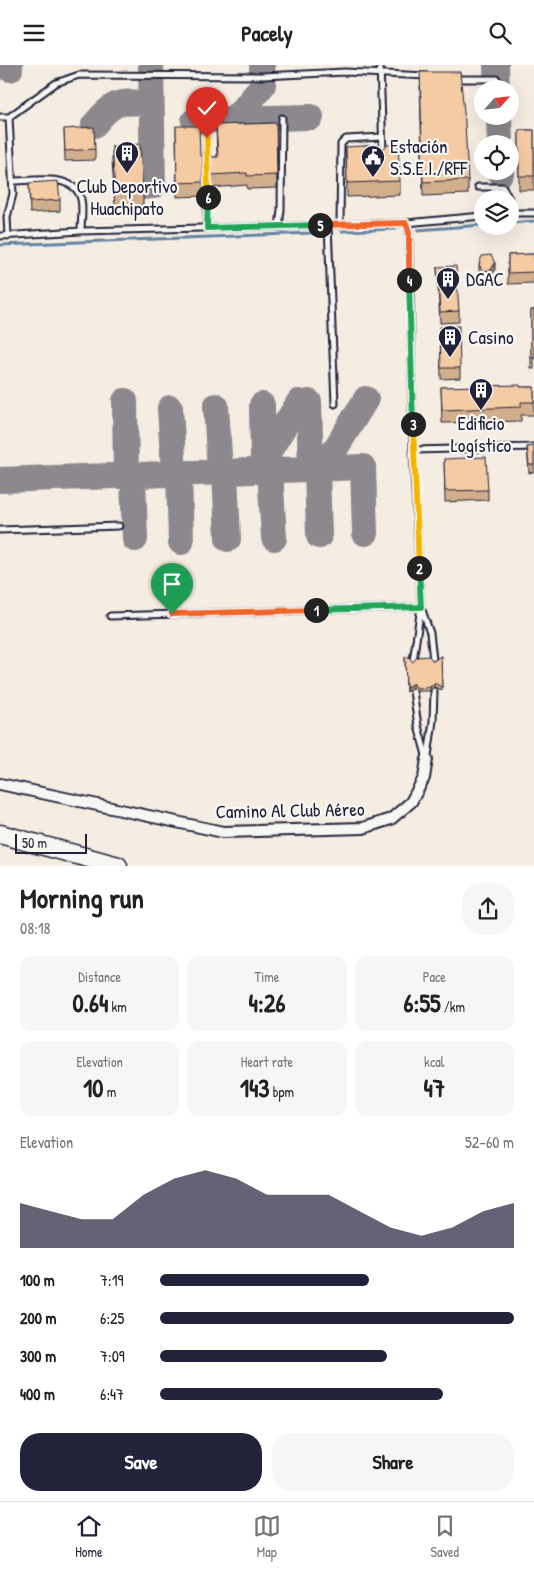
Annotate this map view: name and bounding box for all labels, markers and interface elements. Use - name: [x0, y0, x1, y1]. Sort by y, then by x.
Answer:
- text: Pacely: [241, 18, 293, 48]
- icon: menu: [20, 19, 48, 47]
- icon: search: [486, 19, 514, 47]
- north arrow: [474, 80, 519, 125]
- map controls: [474, 80, 519, 235]
- pin: [186, 87, 228, 138]
- icon: check: [193, 94, 221, 122]
- place label: Estación S.S.E.I./RFF: [390, 133, 468, 181]
- button: locate: [474, 135, 519, 180]
- building icon: Club Deportivo Huachipato: [114, 140, 140, 174]
- public building icon: Estación S.S.E.I./RFF: [360, 144, 386, 178]
- place label: Club Deportivo Huachipato: [76, 173, 178, 221]
- pin: 6: [196, 185, 220, 209]
- text: 6: [206, 188, 211, 207]
- button: layers: [474, 190, 519, 235]
- pin: 5: [308, 213, 332, 237]
- text: 5: [318, 216, 323, 235]
- building icon: DGAC: [435, 266, 461, 300]
- place label: DGAC: [466, 266, 504, 292]
- pin: 4: [396, 267, 422, 293]
- text: 4: [407, 271, 412, 290]
- building icon: Casino: [437, 324, 463, 358]
- place label: Casino: [468, 324, 514, 350]
- building icon: Edificio Logístico: [468, 377, 494, 411]
- place label: Edificio Logístico: [451, 410, 512, 458]
- pin: 3: [400, 411, 426, 437]
- text: 3: [410, 415, 417, 434]
- pin: 2: [406, 555, 432, 581]
- text: 2: [416, 559, 423, 578]
- pin: [151, 563, 193, 614]
- icon: arrive: [158, 570, 186, 598]
- pin: 1: [304, 597, 328, 623]
- text: 1: [314, 601, 319, 620]
- street label: Camino Al Club Aéreo: [215, 796, 365, 824]
- scale bar: [15, 831, 88, 854]
- text: 50 m: [22, 833, 47, 852]
- text: Morning run: [20, 879, 144, 917]
- button: share: [462, 883, 514, 935]
- text: 08:18: [20, 917, 51, 939]
- text: Distance: [78, 967, 121, 986]
- text: Time: [255, 967, 279, 986]
- text: Pace: [423, 967, 446, 986]
- text: 0.64: [72, 986, 108, 1020]
- text: 4:26: [249, 986, 285, 1020]
- text: 6:55: [404, 986, 441, 1020]
- text: km: [108, 997, 127, 1016]
- text: /km: [441, 997, 465, 1016]
- text: Elevation: [76, 1052, 123, 1071]
- text: Heart rate: [241, 1052, 293, 1071]
- text: kcal: [424, 1052, 445, 1071]
- text: 10: [83, 1071, 103, 1105]
- text: 143: [240, 1071, 270, 1105]
- text: 47: [423, 1071, 445, 1105]
- text: m: [103, 1082, 116, 1101]
- text: bpm: [270, 1082, 294, 1101]
- text: Elevation: [20, 1131, 73, 1153]
- text: 52–60 m: [465, 1131, 514, 1153]
- text: 100 m: [20, 1269, 55, 1291]
- text: 7:19: [100, 1269, 123, 1291]
- text: 200 m: [20, 1307, 56, 1329]
- text: 6:25: [100, 1307, 124, 1329]
- text: 300 m: [20, 1345, 56, 1367]
- text: 7:09: [100, 1345, 125, 1367]
- text: 400 m: [20, 1383, 55, 1405]
- text: 6:47: [100, 1383, 124, 1405]
- button: Save: [20, 1433, 262, 1491]
- button: Share: [272, 1433, 514, 1491]
- tab: Home: [75, 1512, 103, 1561]
- tab: Map: [253, 1512, 281, 1561]
- tab: Saved: [431, 1512, 459, 1561]

